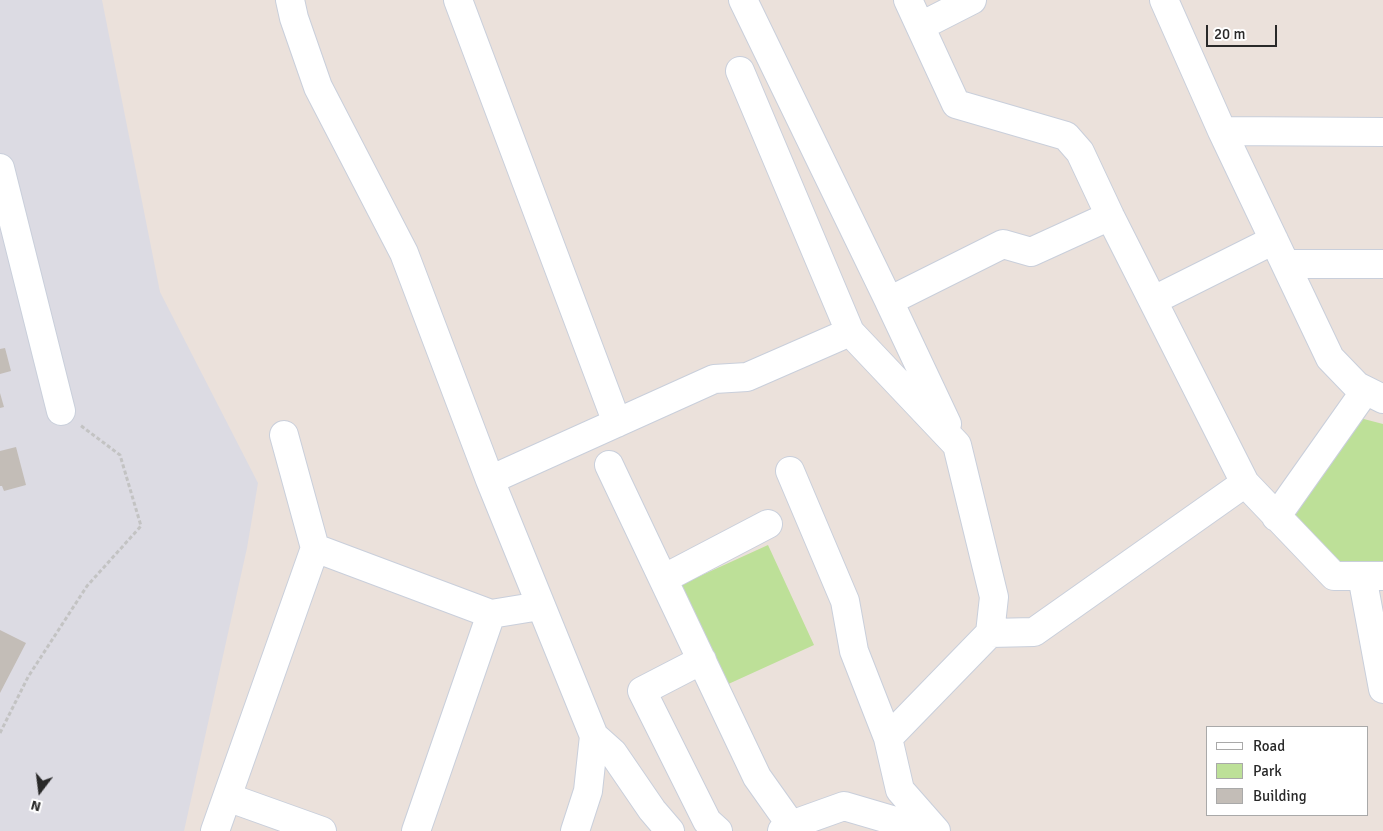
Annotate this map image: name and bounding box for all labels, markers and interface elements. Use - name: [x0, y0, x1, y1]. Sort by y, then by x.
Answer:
- scale bar: [1208, 15, 1279, 47]
- text: 20 m: [1214, 25, 1245, 43]
- legend: [1206, 726, 1368, 816]
- text: Road: [1253, 737, 1285, 755]
- text: Park: [1253, 762, 1282, 780]
- north arrow: [15, 766, 65, 816]
- text: Building: [1253, 787, 1307, 805]
- text: N: [29, 796, 43, 815]

